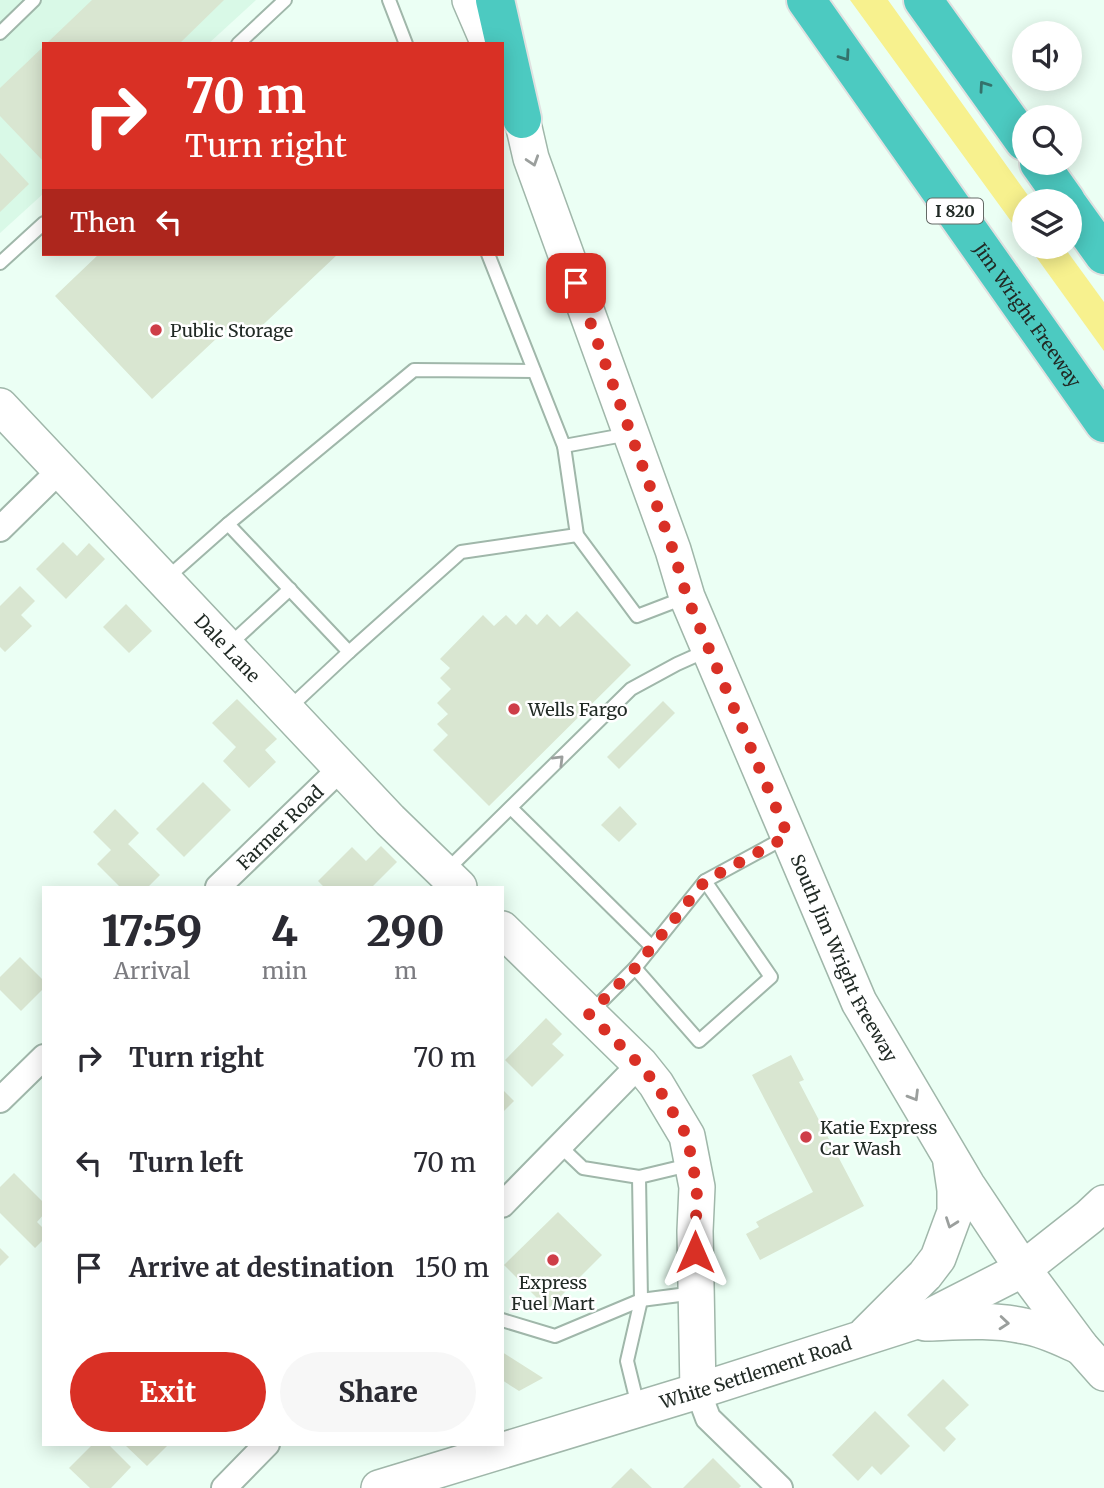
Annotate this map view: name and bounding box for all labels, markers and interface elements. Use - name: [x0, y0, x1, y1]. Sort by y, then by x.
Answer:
- map controls: [1012, 21, 1082, 259]
- button: sound: [1012, 21, 1082, 91]
- one-way arrow: [837, 48, 849, 61]
- text: 70 m: [185, 65, 306, 126]
- icon: right: [70, 70, 161, 161]
- one-way arrow: [980, 81, 992, 94]
- button: search: [1012, 105, 1082, 175]
- text: Turn right: [185, 126, 347, 166]
- one-way arrow: [524, 155, 539, 167]
- button: layers: [1012, 189, 1082, 259]
- road number: I 820: [927, 198, 983, 224]
- icon: left: [150, 203, 188, 241]
- text: Then: [70, 206, 136, 239]
- street label: Jim Wright Freeway: [968, 237, 1087, 392]
- pin: [546, 253, 606, 313]
- icon: arrive: [557, 264, 595, 302]
- place label: Public Storage: [170, 319, 293, 342]
- marker: Public Storage: [148, 322, 164, 338]
- street label: Dale Lane: [190, 609, 265, 687]
- place label: Wells Fargo: [527, 698, 628, 721]
- marker: Wells Fargo: [506, 701, 522, 717]
- one-way arrow: [550, 755, 563, 768]
- street label: Farmer Road: [232, 780, 328, 874]
- street label: South Jim Wright Freeway: [786, 850, 903, 1066]
- text: 17:59: [101, 905, 202, 957]
- text: 4: [271, 905, 298, 957]
- text: 290: [367, 905, 445, 957]
- text: Arrival: [113, 956, 190, 985]
- text: min: [262, 956, 307, 985]
- text: m: [394, 956, 417, 985]
- icon: right: [70, 1039, 108, 1077]
- text: Turn right: [129, 1041, 264, 1074]
- text: 70 m: [413, 1041, 476, 1074]
- one-way arrow: [906, 1088, 919, 1101]
- place label: Katie Express Car Wash: [820, 1116, 938, 1160]
- marker: Katie Express Car Wash: [798, 1129, 814, 1145]
- icon: left: [70, 1144, 108, 1182]
- text: Turn left: [129, 1146, 243, 1179]
- text: 70 m: [413, 1146, 476, 1179]
- position arrow: [658, 1215, 732, 1289]
- one-way arrow: [945, 1217, 959, 1229]
- icon: arrive: [70, 1249, 108, 1287]
- text: Arrive at destination: [129, 1251, 394, 1284]
- text: 150 m: [415, 1251, 489, 1284]
- marker: Express Fuel Mart: [545, 1252, 561, 1268]
- place label: Express Fuel Mart: [511, 1271, 595, 1315]
- one-way arrow: [998, 1315, 1009, 1330]
- street label: White Settlement Road: [656, 1331, 854, 1414]
- button: Exit: [70, 1352, 266, 1432]
- button: Share: [280, 1352, 476, 1432]

